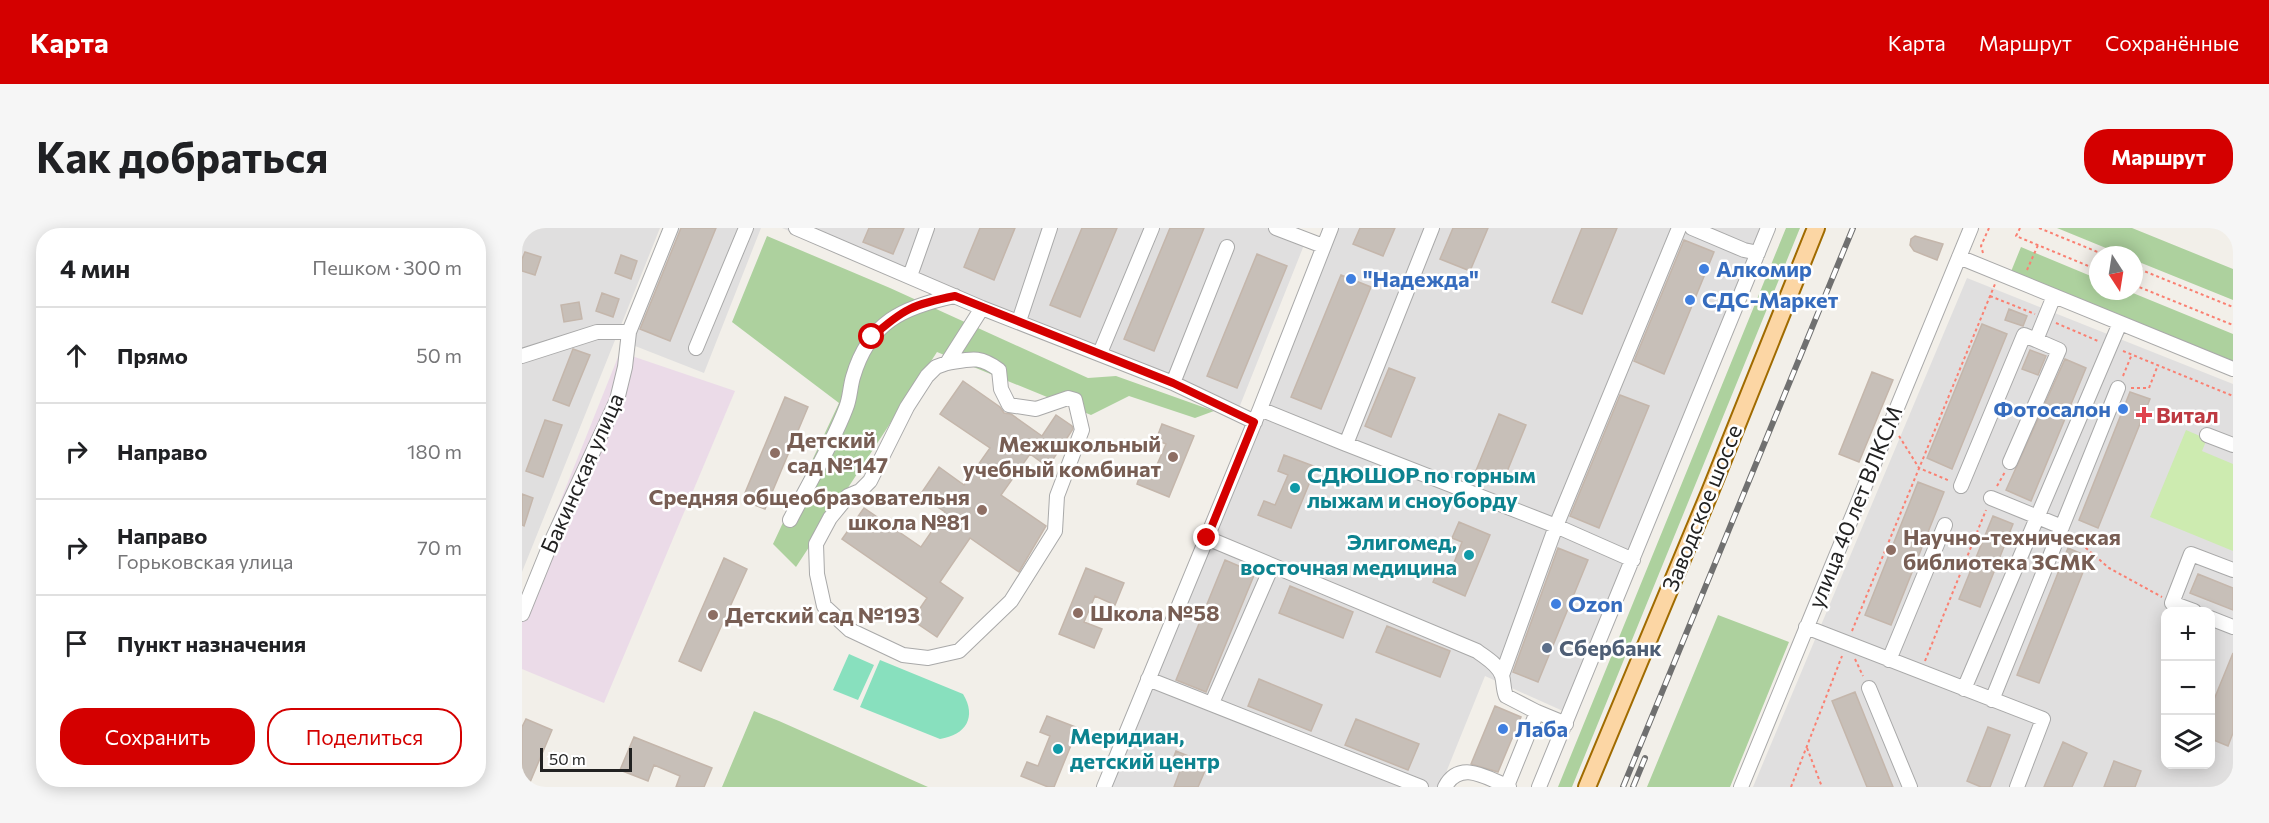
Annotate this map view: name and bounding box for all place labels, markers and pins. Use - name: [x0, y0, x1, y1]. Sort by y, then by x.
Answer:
- place label: Алкомир: [1716, 255, 1812, 282]
- marker: Алкомир: [1697, 262, 1711, 276]
- place label: "Надежда": [1363, 265, 1479, 292]
- marker: "Надежда": [1344, 272, 1358, 286]
- place label: СДС-Маркет: [1702, 286, 1839, 313]
- marker: СДС-Маркет: [1683, 293, 1697, 307]
- place label: Фотосалон: [1994, 395, 2111, 422]
- place label: Витал: [2156, 401, 2219, 428]
- marker: Фотосалон: [2116, 402, 2130, 416]
- marker: Витал: [2137, 408, 2151, 422]
- place label: Детский сад №147: [787, 426, 888, 478]
- place label: Межшкольный учебный комбинат: [963, 430, 1161, 482]
- marker: Детский сад №147: [768, 446, 782, 460]
- marker: Межшкольный учебный комбинат: [1166, 450, 1180, 464]
- place label: СДЮШОР по горным лыжам и сноуборду: [1307, 461, 1536, 513]
- marker: СДЮШОР по горным лыжам и сноуборду: [1288, 481, 1302, 495]
- place label: Средняя общеобразовательня школа №81: [648, 483, 970, 535]
- marker: Средняя общеобразовательня школа №81: [975, 503, 989, 517]
- place label: Научно-техническая библиотека ЗСМК: [1903, 523, 2121, 575]
- place label: Элигомед, восточная медицина: [1240, 528, 1457, 580]
- marker: Научно-техническая библиотека ЗСМК: [1884, 543, 1898, 557]
- marker: Элигомед, восточная медицина: [1462, 548, 1476, 562]
- place label: Ozon: [1568, 590, 1623, 617]
- marker: Ozon: [1549, 597, 1563, 611]
- place label: Школа №58: [1090, 599, 1220, 626]
- place label: Детский сад №193: [725, 601, 920, 628]
- marker: Школа №58: [1071, 606, 1085, 620]
- marker: Детский сад №193: [706, 608, 720, 622]
- place label: Сбербанк: [1559, 634, 1662, 661]
- marker: Сбербанк: [1540, 641, 1554, 655]
- place label: Лаба: [1515, 715, 1568, 742]
- place label: Меридиан, детский центр: [1070, 722, 1220, 774]
- marker: Лаба: [1496, 722, 1510, 736]
- marker: Меридиан, детский центр: [1051, 742, 1065, 756]

